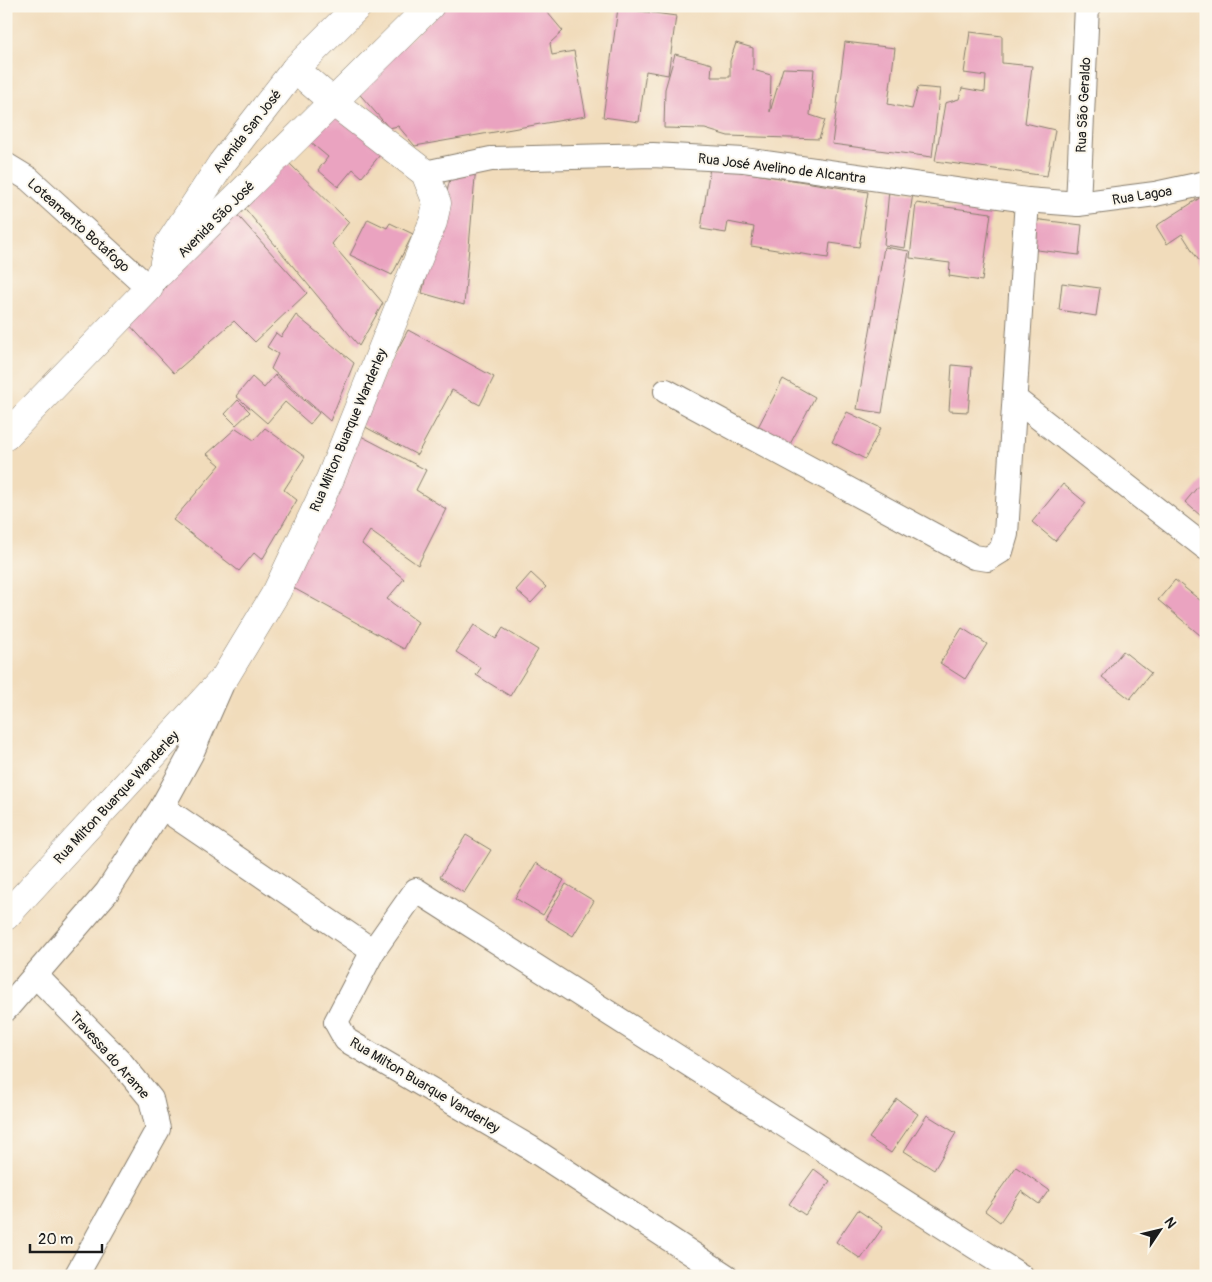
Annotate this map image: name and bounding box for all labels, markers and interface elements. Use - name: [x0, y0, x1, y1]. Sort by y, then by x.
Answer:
- street label: Rua São Geraldo: [1073, 56, 1095, 153]
- street label: Avenida San José: [210, 86, 285, 176]
- street label: Rua José Avelino de Alcantra: [697, 150, 867, 187]
- street label: Loteamento Botafogo: [24, 175, 134, 276]
- street label: Avenida São José: [174, 177, 258, 261]
- street label: Rua Lagoa: [1111, 182, 1173, 209]
- street label: Rua Milton Buarque Wanderley: [306, 346, 391, 514]
- street label: Rua Milton Buarque Wanderley: [50, 727, 183, 867]
- street label: Travessa do Arame: [66, 1008, 153, 1102]
- street label: Rua Milton Buarque Vanderley: [347, 1034, 503, 1137]
- north arrow: [1134, 1204, 1184, 1254]
- text: N: [1161, 1214, 1180, 1232]
- scale bar: [30, 1222, 102, 1254]
- text: 20 m: [38, 1230, 73, 1249]

